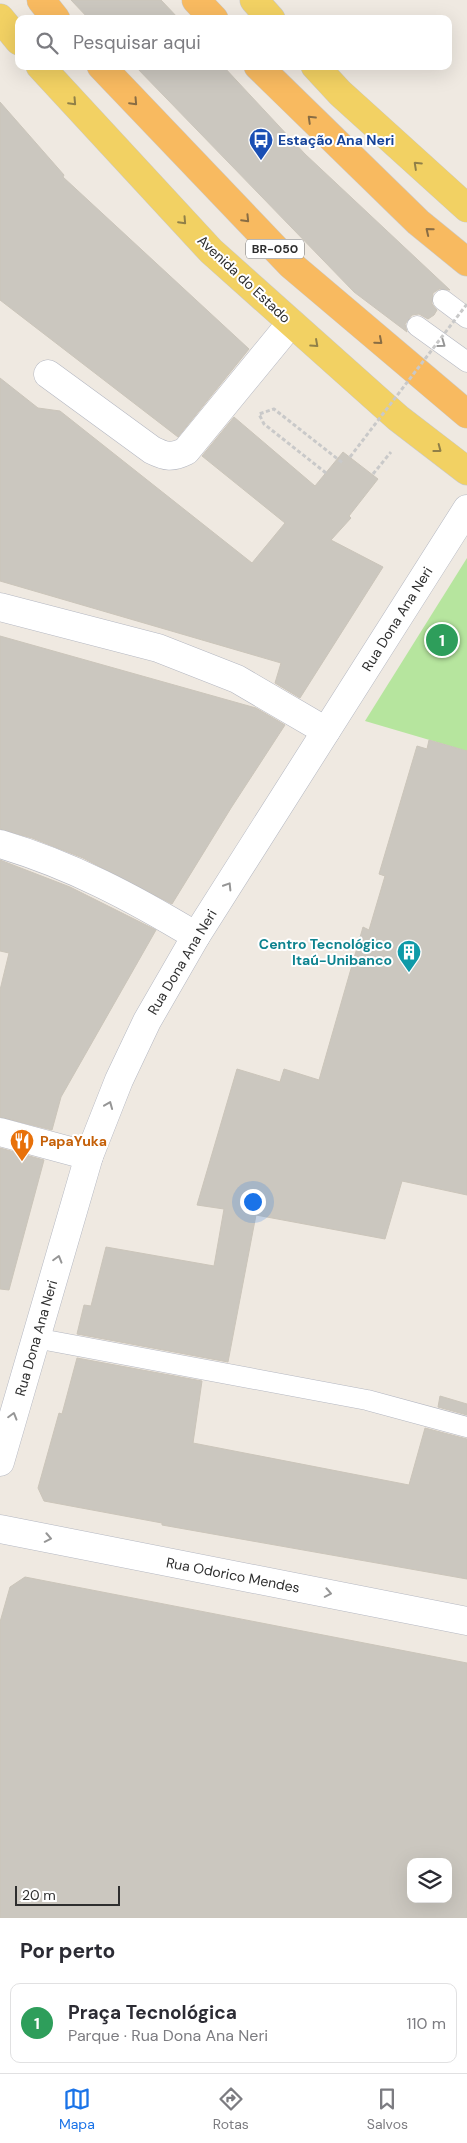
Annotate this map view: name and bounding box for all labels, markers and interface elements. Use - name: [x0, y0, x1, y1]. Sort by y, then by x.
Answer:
- search box: [15, 15, 452, 70]
- icon: search: [33, 29, 61, 57]
- text: Pesquisar aqui: [73, 30, 201, 55]
- one-way arrow: [128, 96, 137, 105]
- one-way arrow: [67, 97, 76, 106]
- one-way arrow: [308, 116, 317, 125]
- bus stop icon: Estação Ana Neri: [248, 127, 274, 161]
- place label: Estação Ana Neri: [278, 131, 395, 149]
- one-way arrow: [414, 162, 423, 171]
- one-way arrow: [240, 214, 249, 223]
- one-way arrow: [177, 216, 186, 225]
- one-way arrow: [426, 228, 435, 237]
- street label: Avenida do Estado: [194, 231, 294, 327]
- road number: BR-050: [246, 240, 304, 258]
- one-way arrow: [373, 335, 382, 344]
- one-way arrow: [309, 338, 318, 347]
- one-way arrow: [436, 338, 446, 347]
- one-way arrow: [432, 444, 441, 452]
- street label: Rua Dona Ana Neri: [358, 563, 436, 675]
- pin: 1: [426, 621, 458, 659]
- one-way arrow: [222, 882, 231, 891]
- street label: Rua Dona Ana Neri: [143, 906, 221, 1018]
- place label: Centro Tecnológico Itaú-Unibanco: [259, 935, 392, 969]
- building icon: Centro Tecnológico Itaú-Unibanco: [396, 939, 422, 973]
- one-way arrow: [103, 1101, 113, 1110]
- restaurant icon: PapaYuka: [9, 1128, 35, 1162]
- place label: PapaYuka: [40, 1132, 107, 1150]
- your location: [240, 1189, 266, 1215]
- one-way arrow: [53, 1256, 63, 1264]
- street label: Rua Dona Ana Neri: [11, 1278, 61, 1398]
- one-way arrow: [8, 1412, 18, 1420]
- one-way arrow: [43, 1533, 52, 1543]
- street label: Rua Odorico Mendes: [165, 1553, 301, 1597]
- one-way arrow: [323, 1588, 332, 1598]
- map controls: [407, 1858, 452, 1903]
- button: layers: [407, 1858, 452, 1903]
- scale bar: [15, 1883, 120, 1906]
- text: 20 m: [22, 1886, 56, 1904]
- text: Por perto: [20, 1937, 115, 1965]
- text: Praça Tecnológica: [68, 2000, 237, 2025]
- text: 1: [34, 2013, 40, 2034]
- text: 110 m: [407, 2013, 446, 2034]
- text: Parque · Rua Dona Ana Neri: [68, 2025, 268, 2046]
- tab: Mapa: [59, 2085, 95, 2133]
- tab: Rotas: [213, 2085, 249, 2133]
- tab: Salvos: [367, 2085, 408, 2133]

